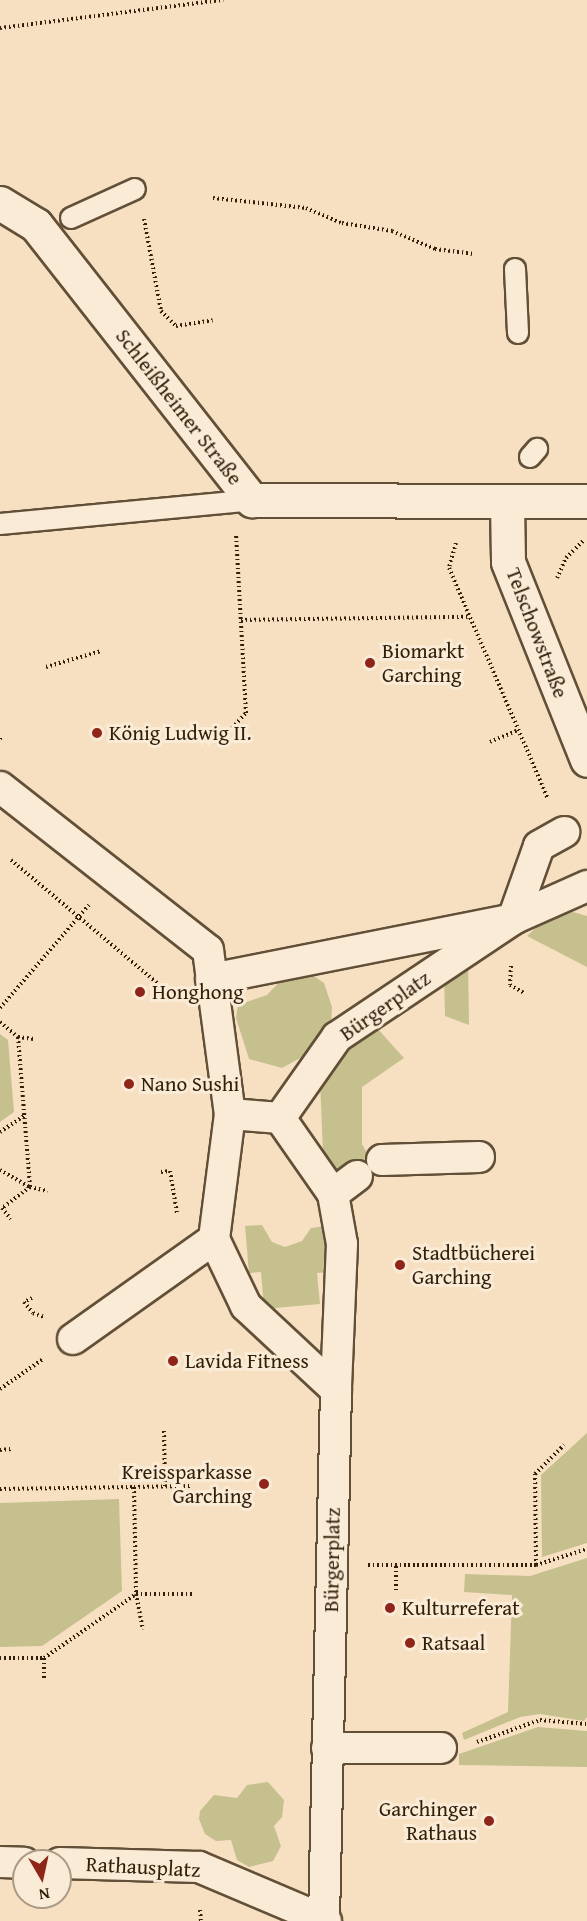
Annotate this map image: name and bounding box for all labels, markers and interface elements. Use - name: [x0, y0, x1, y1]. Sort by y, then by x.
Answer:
- street label: Schleißheimer Straße: [110, 324, 248, 490]
- street label: Telschowstraße: [501, 564, 573, 702]
- place label: Biomarkt Garching: [382, 638, 464, 688]
- marker: Biomarkt Garching: [363, 656, 377, 670]
- place label: König Ludwig II.: [109, 720, 252, 746]
- marker: König Ludwig II.: [90, 726, 104, 740]
- street label: Bürgerplatz: [335, 966, 435, 1046]
- place label: Honghong: [152, 979, 244, 1005]
- marker: Honghong: [133, 985, 147, 999]
- place label: Nano Sushi: [141, 1071, 239, 1097]
- marker: Nano Sushi: [122, 1077, 136, 1091]
- place label: Stadtbücherei Garching: [412, 1240, 535, 1290]
- marker: Stadtbücherei Garching: [393, 1258, 407, 1272]
- place label: Lavida Fitness: [185, 1348, 309, 1374]
- marker: Lavida Fitness: [166, 1354, 180, 1368]
- place label: Kreissparkasse Garching: [122, 1459, 252, 1509]
- marker: Kreissparkasse Garching: [257, 1477, 271, 1491]
- street label: Bürgerplatz: [318, 1507, 346, 1613]
- place label: Kulturreferat: [402, 1595, 520, 1621]
- marker: Kulturreferat: [383, 1601, 397, 1615]
- place label: Ratsaal: [422, 1630, 486, 1656]
- marker: Ratsaal: [403, 1636, 417, 1650]
- place label: Garchinger Rathaus: [379, 1796, 477, 1846]
- marker: Garchinger Rathaus: [482, 1814, 496, 1828]
- north arrow: [12, 1849, 72, 1909]
- street label: Rathausplatz: [85, 1851, 201, 1883]
- text: N: [37, 1882, 52, 1907]

